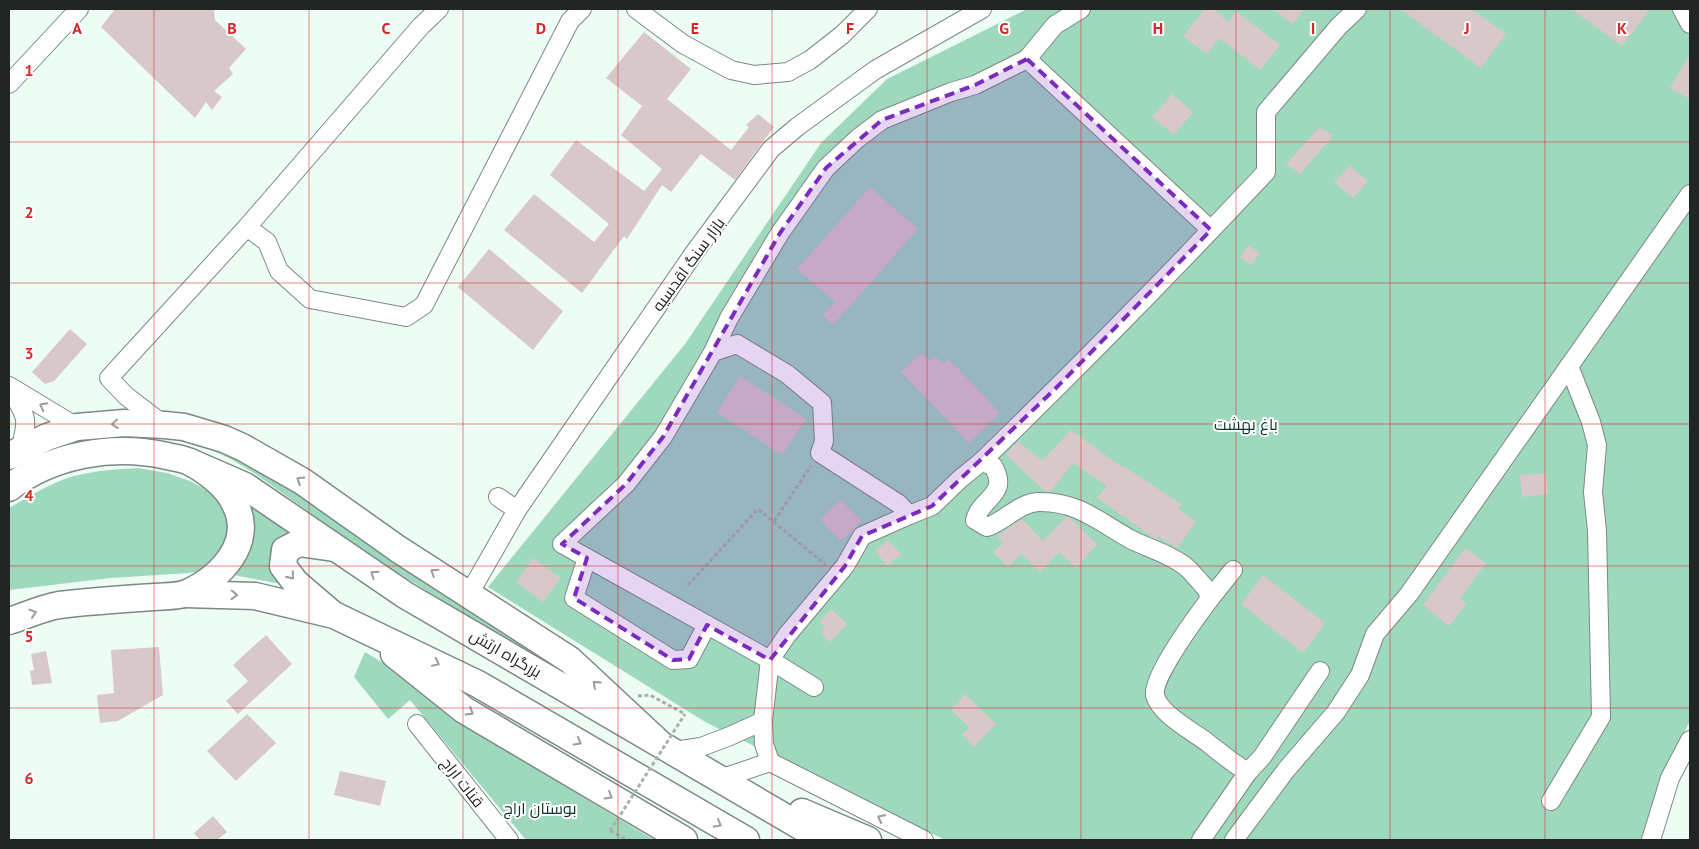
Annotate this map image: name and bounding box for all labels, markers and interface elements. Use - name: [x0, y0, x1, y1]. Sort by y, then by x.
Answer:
- text: A: [72, 18, 82, 38]
- text: B: [227, 18, 237, 38]
- text: C: [382, 18, 391, 38]
- text: D: [536, 18, 546, 38]
- text: E: [691, 18, 699, 38]
- text: F: [846, 18, 854, 38]
- text: G: [999, 18, 1009, 38]
- text: H: [1153, 18, 1163, 38]
- text: I: [1311, 18, 1315, 38]
- text: J: [1463, 18, 1470, 38]
- text: K: [1617, 18, 1627, 38]
- text: 1: [24, 60, 34, 80]
- text: 2: [24, 202, 34, 222]
- street label: بازار سنگ اقدسیه: [647, 213, 729, 315]
- text: 3: [24, 343, 34, 363]
- one-way arrow: [39, 402, 48, 412]
- park label: باغ بهشت: [1214, 414, 1278, 436]
- one-way arrow: [111, 418, 119, 429]
- one-way arrow: [296, 477, 305, 487]
- text: 4: [24, 485, 34, 505]
- one-way arrow: [430, 569, 440, 578]
- one-way arrow: [285, 571, 294, 580]
- one-way arrow: [371, 571, 380, 580]
- one-way arrow: [230, 590, 238, 601]
- one-way arrow: [28, 609, 37, 619]
- street label: بزرگراه ارتش: [466, 624, 545, 682]
- text: 5: [24, 626, 34, 646]
- one-way arrow: [431, 657, 440, 668]
- one-way arrow: [593, 680, 602, 689]
- one-way arrow: [464, 706, 473, 716]
- one-way arrow: [572, 736, 581, 746]
- street label: قنات اراج: [436, 753, 489, 812]
- text: 6: [24, 768, 34, 788]
- one-way arrow: [604, 789, 613, 799]
- park label: بوستان اراج: [503, 798, 577, 820]
- one-way arrow: [877, 814, 886, 824]
- one-way arrow: [713, 817, 722, 827]

